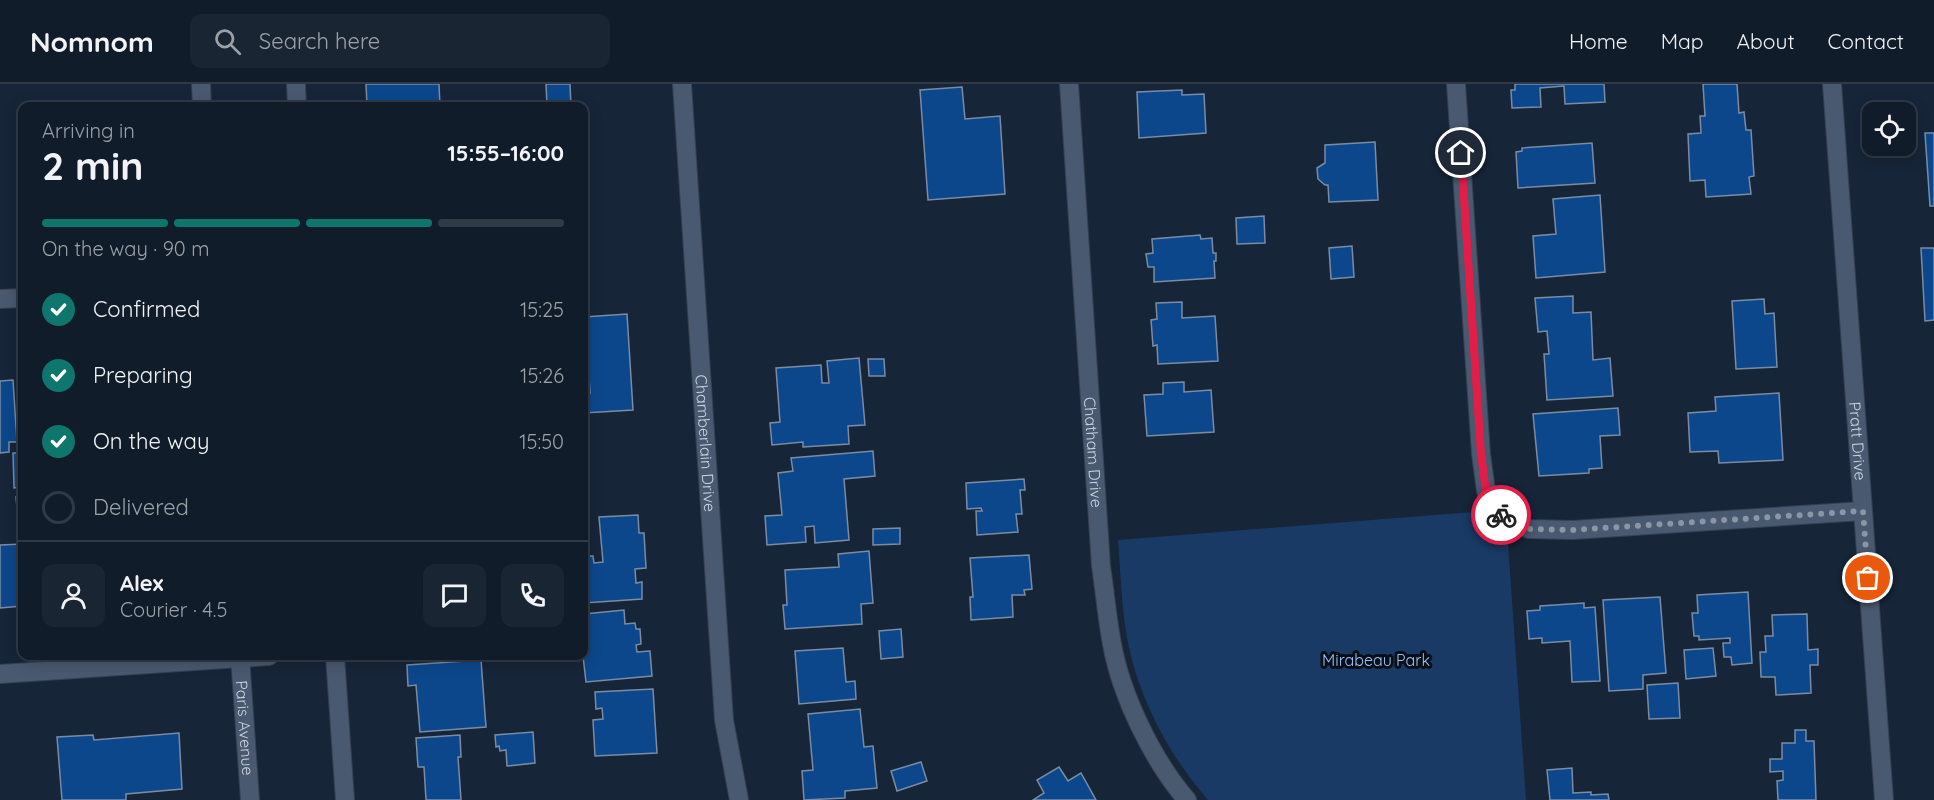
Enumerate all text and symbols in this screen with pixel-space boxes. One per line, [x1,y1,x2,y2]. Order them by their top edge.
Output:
search box [190,14,610,68]
text: Nomnom [30,24,154,59]
icon: search [211,25,244,58]
text: Search here [259,27,380,55]
text: Home [1569,28,1628,54]
text: Map [1661,28,1704,54]
text: About [1737,28,1795,54]
text: Contact [1828,28,1904,54]
map controls [1862,102,1916,156]
button: locate [1862,102,1916,156]
text: Arriving in [42,118,135,143]
pin [1435,127,1486,178]
icon: home [1444,136,1477,169]
text: 15:55–16:00 [447,139,564,167]
text: 2 min [42,141,144,190]
text: On the way · 90 m [42,236,209,261]
icon: check [42,293,75,326]
text: Confirmed [93,295,200,323]
text: 15:25 [520,297,564,322]
icon: check [42,359,75,392]
text: Preparing [93,361,193,389]
text: 15:26 [520,363,564,388]
street label: Chamberlain Drive [691,374,720,513]
street label: Chatham Drive [1080,396,1107,508]
street label: Pratt Drive [1845,401,1871,481]
icon: check [42,425,75,458]
text: On the way [93,427,209,455]
text: 15:50 [519,429,564,454]
courier [1471,485,1531,545]
text: Delivered [93,493,189,521]
icon: bike [1485,499,1518,532]
pin [1842,552,1893,603]
icon: bag [1851,561,1884,594]
button: person [42,564,105,627]
button: chat [423,564,486,627]
button: phone [501,564,564,627]
text: Alex [120,569,163,597]
text: Courier · 4.5 [120,597,227,622]
park label: Mirabeau Park [1322,650,1430,670]
street label: Paris Avenue [232,680,258,776]

